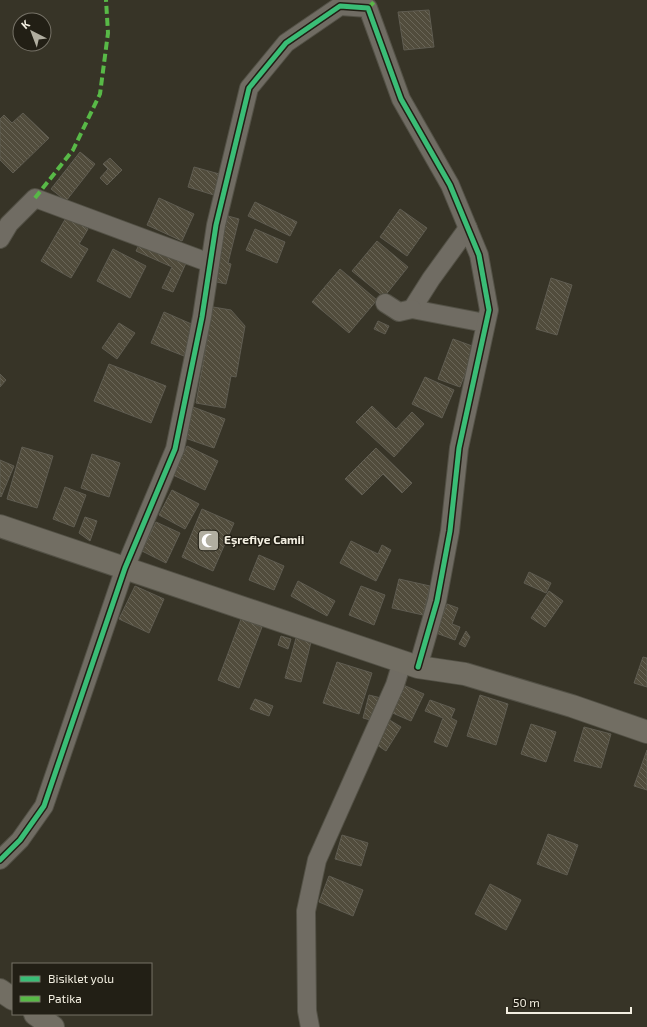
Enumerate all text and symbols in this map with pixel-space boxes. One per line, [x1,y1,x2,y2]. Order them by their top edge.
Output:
north arrow [12,12,52,52]
text: K [18,17,32,31]
mosque icon: Eşrefiye Camii [195,527,221,553]
place label: Eşrefiye Camii [224,532,304,547]
legend [12,963,152,1015]
text: Bisiklet yolu [48,971,114,985]
scale bar [507,989,631,1015]
text: Patika [48,991,82,1005]
text: 50 m [513,995,540,1009]

